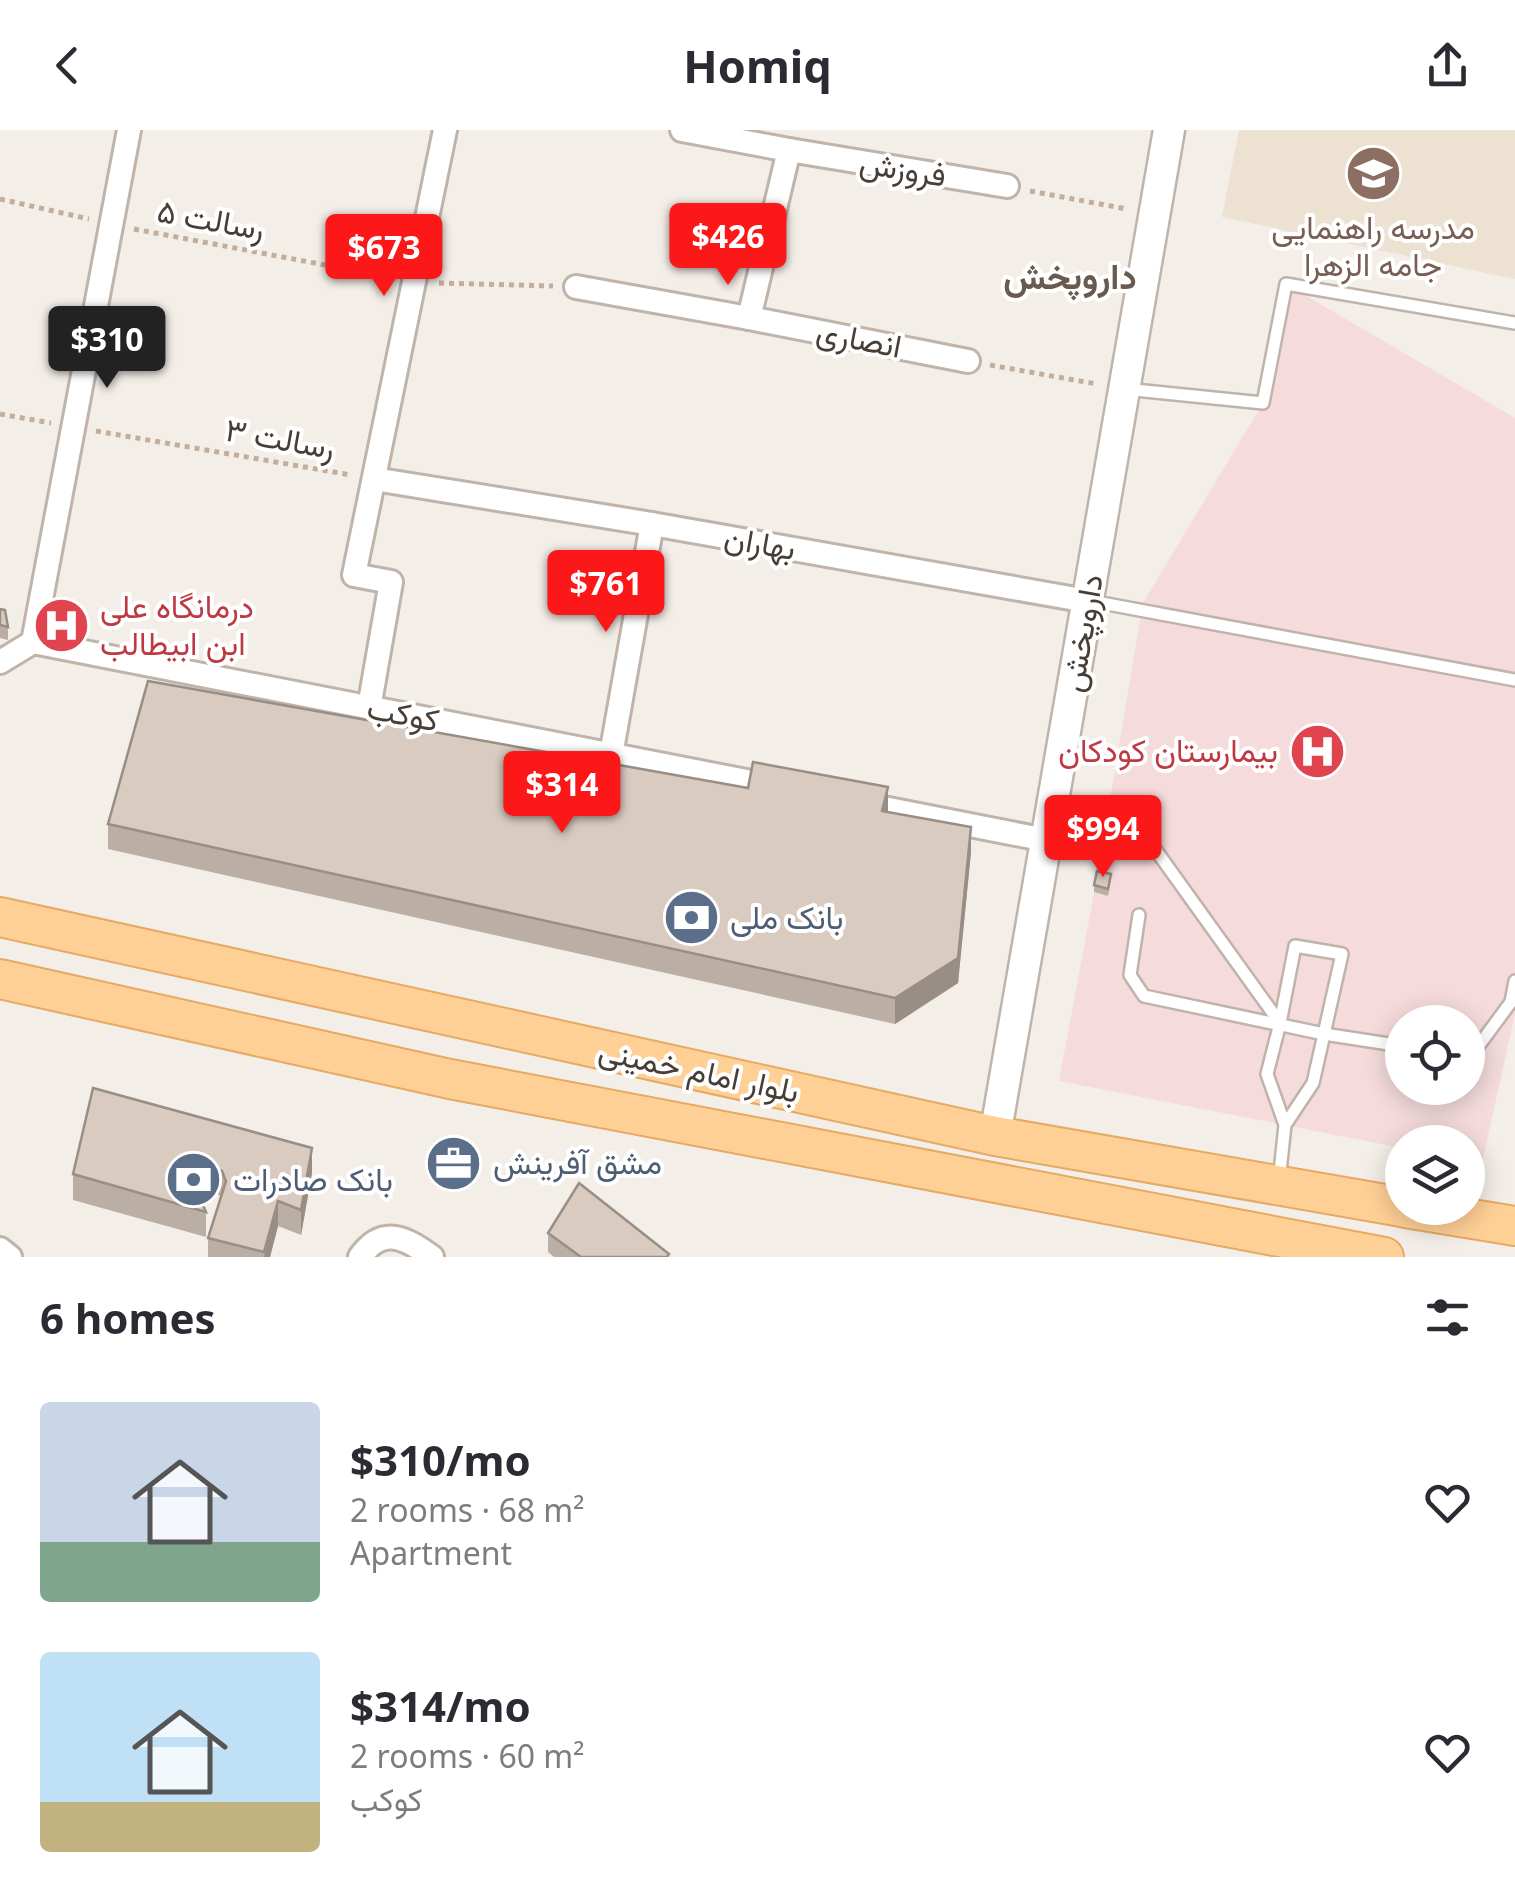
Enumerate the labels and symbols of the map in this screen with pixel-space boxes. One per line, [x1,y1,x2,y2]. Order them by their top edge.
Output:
street label: فروزش [857,139,950,196]
school or university icon: مدرسه راهنمایی جامه الزهرا [1343,144,1403,204]
street label: رسالت ۵ [154,188,268,249]
pin: $426 [669,203,787,288]
place label: مدرسه راهنمایی جامه الزهرا [1271,205,1475,285]
pin: $673 [325,214,443,299]
district label: داروپخش [1003,252,1137,301]
pin: $310 [48,306,166,391]
street label: انصاری [813,308,906,367]
street label: رسالت ۳ [222,407,338,468]
street label: بهاران [721,514,799,569]
pin: $761 [547,550,665,635]
street label: داروپخش [1049,571,1114,695]
place label: درمانگاه علی ابن ابیطالب [100,584,254,664]
hospital icon: درمانگاه علی ابن ابیطالب [31,595,91,655]
street label: کوکب [364,685,443,741]
hospital icon: بیمارستان کودکان [1287,721,1347,781]
place label: بیمارستان کودکان [1058,728,1278,771]
pin: $314 [503,751,621,836]
pin: $994 [1044,795,1162,880]
bank icon: بانک ملی [661,888,721,948]
place label: بانک ملی [730,895,843,938]
street label: بلوار امام خمینی [595,1027,803,1113]
office icon: مشق آفرینش [424,1133,484,1193]
place label: مشق آفرینش [493,1140,662,1183]
bank icon: بانک صادرات [164,1150,224,1210]
place label: بانک صادرات [233,1157,393,1200]

